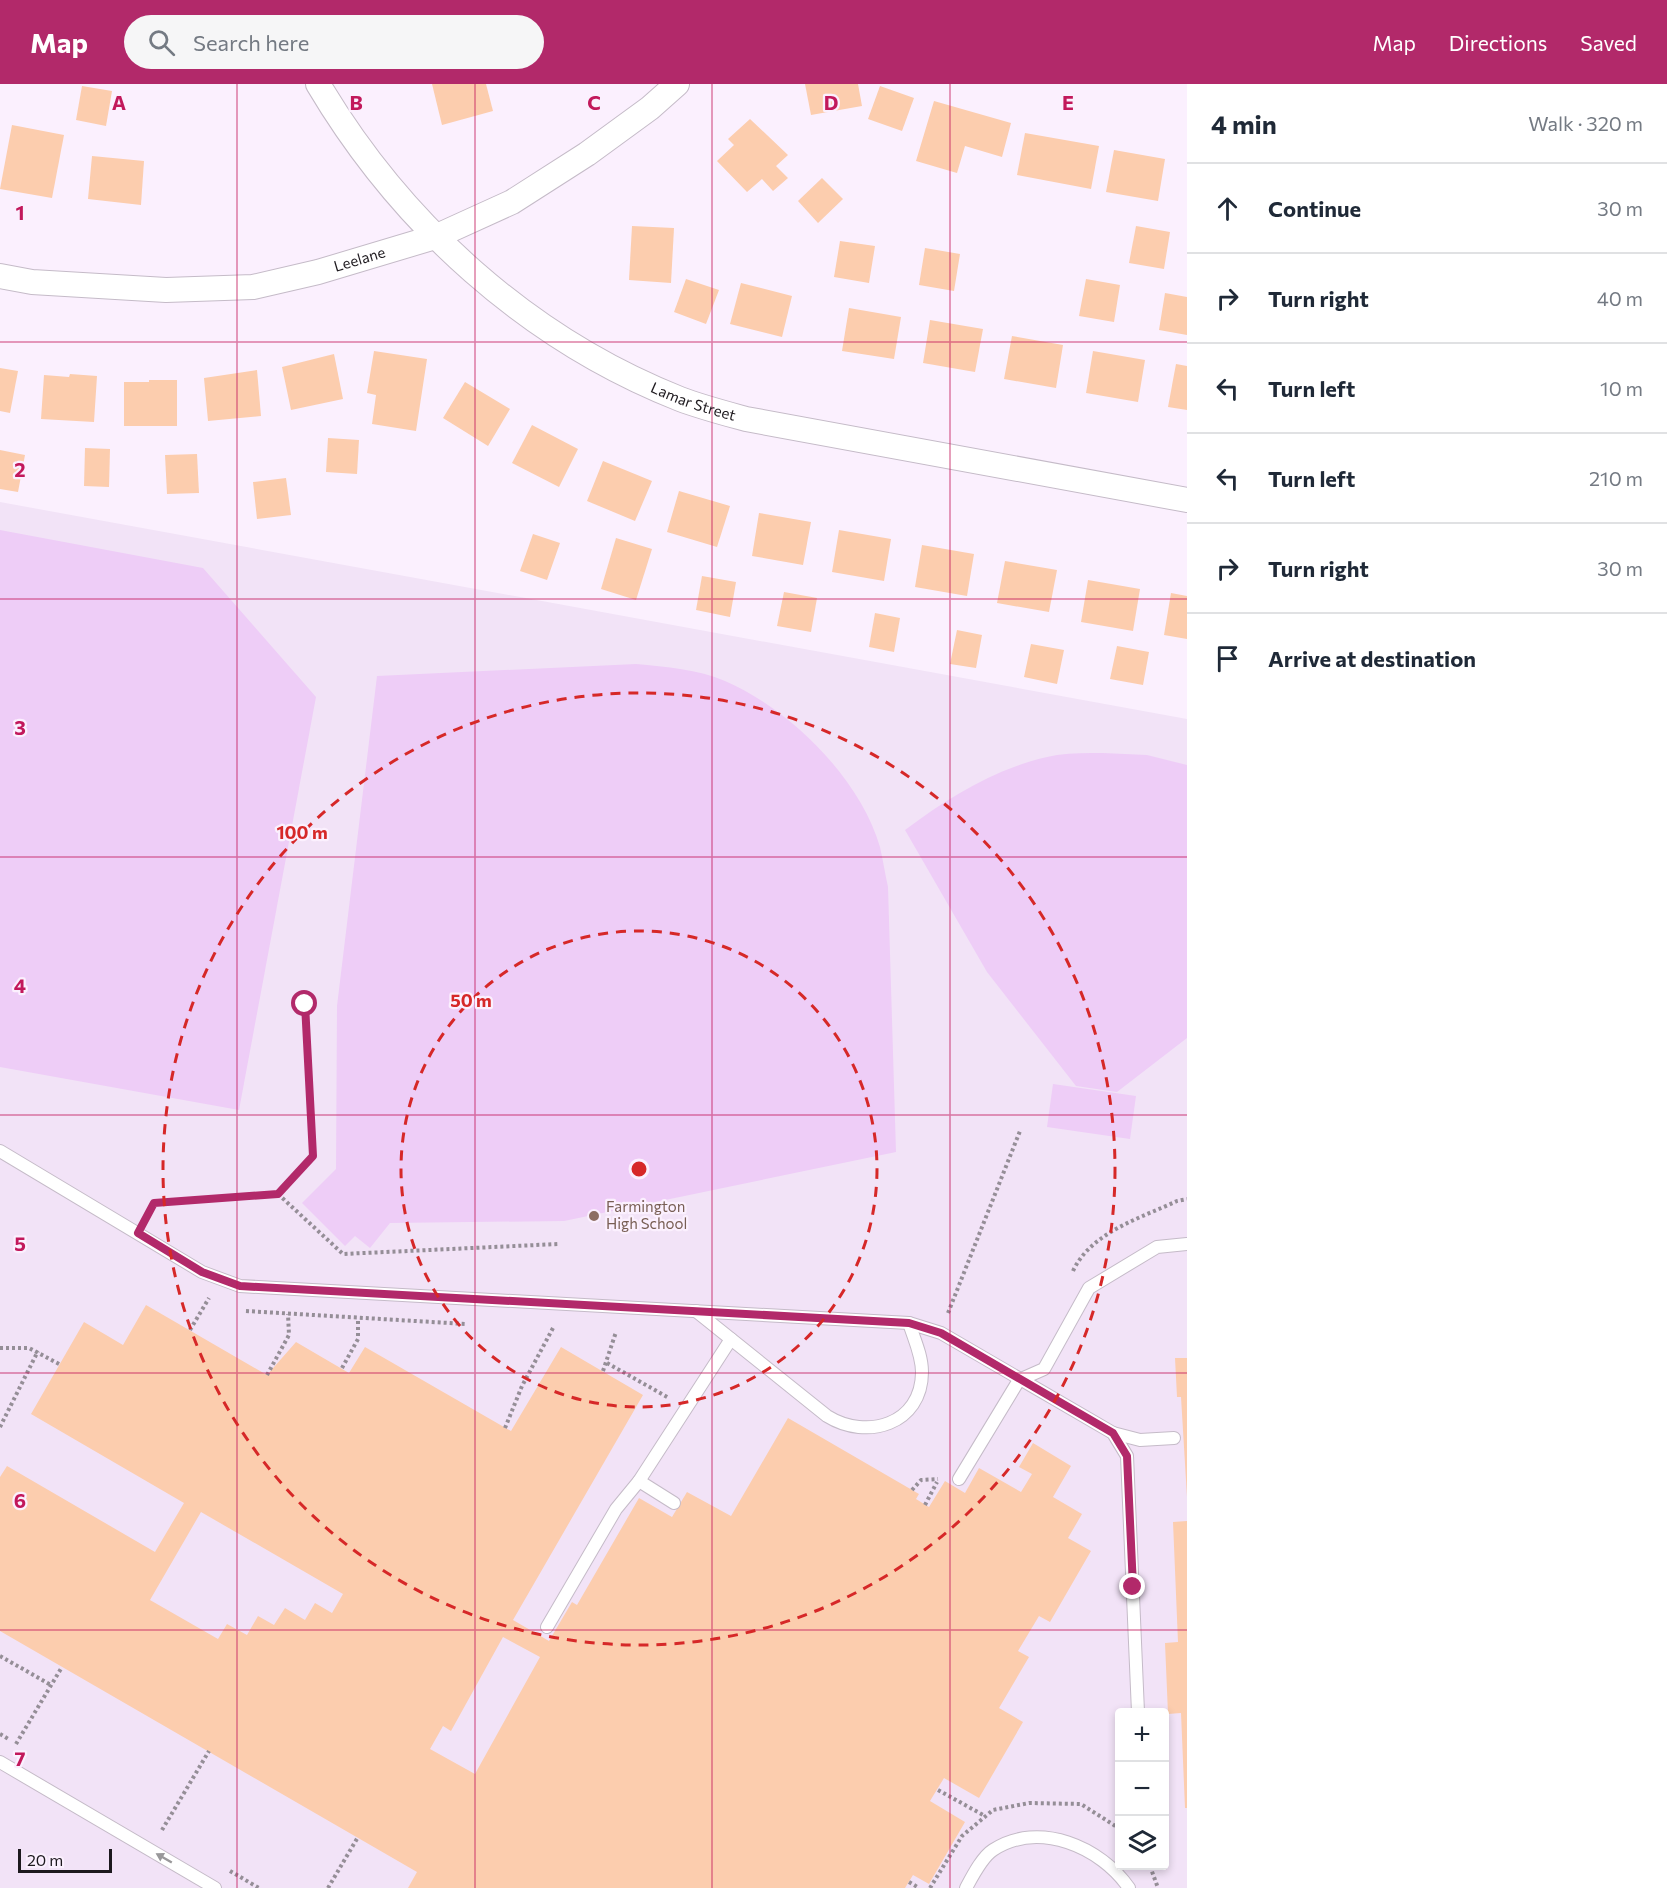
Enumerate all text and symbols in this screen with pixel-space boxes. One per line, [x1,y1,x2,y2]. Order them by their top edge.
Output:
search box [124,15,544,69]
text: Map [30,25,88,59]
icon: search [145,26,178,59]
text: Search here [193,29,309,56]
text: Map [1373,30,1416,55]
text: Directions [1449,30,1547,55]
text: Saved [1580,30,1637,55]
text: A [112,90,126,114]
text: B [349,90,363,114]
text: C [587,90,601,114]
text: D [824,90,838,114]
text: E [1062,90,1074,114]
text: 4 min [1211,108,1277,139]
text: Walk · 320 m [1528,111,1643,135]
icon: ahead [1211,192,1244,225]
text: Continue [1268,195,1361,222]
text: 30 m [1597,196,1643,220]
text: 1 [15,200,25,224]
street label: Leelane [332,242,387,275]
icon: right [1211,282,1244,315]
text: Turn right [1268,285,1369,312]
text: 40 m [1597,286,1643,310]
icon: left [1211,372,1244,405]
text: Turn left [1268,375,1355,402]
text: 10 m [1600,376,1643,400]
street label: Lamar Street [648,378,738,424]
text: 2 [14,457,26,481]
icon: left [1211,462,1244,495]
text: Turn left [1268,465,1355,492]
text: 210 m [1589,466,1643,490]
icon: right [1211,552,1244,585]
text: Turn right [1268,555,1369,582]
text: 30 m [1597,556,1643,580]
icon: arrive [1211,642,1244,675]
text: Arrive at destination [1268,645,1476,672]
text: 3 [14,715,26,739]
text: 100 m [276,821,328,843]
text: 4 [14,973,26,997]
text: 50 m [450,989,492,1011]
route start [291,990,317,1016]
centre of rings [629,1159,649,1179]
place label: Farmington High School [606,1197,687,1232]
marker: Farmington High School [587,1209,601,1223]
text: 5 [14,1231,26,1255]
text: 6 [14,1488,26,1512]
route end [1119,1573,1145,1599]
map controls [1115,1708,1169,1870]
button: + [1115,1708,1169,1762]
text: 7 [15,1746,26,1770]
button: − [1115,1762,1169,1816]
button: layers [1115,1816,1169,1870]
scale bar [18,1846,112,1874]
text: 20 m [27,1850,63,1869]
one-way arrow [156,1853,172,1864]

